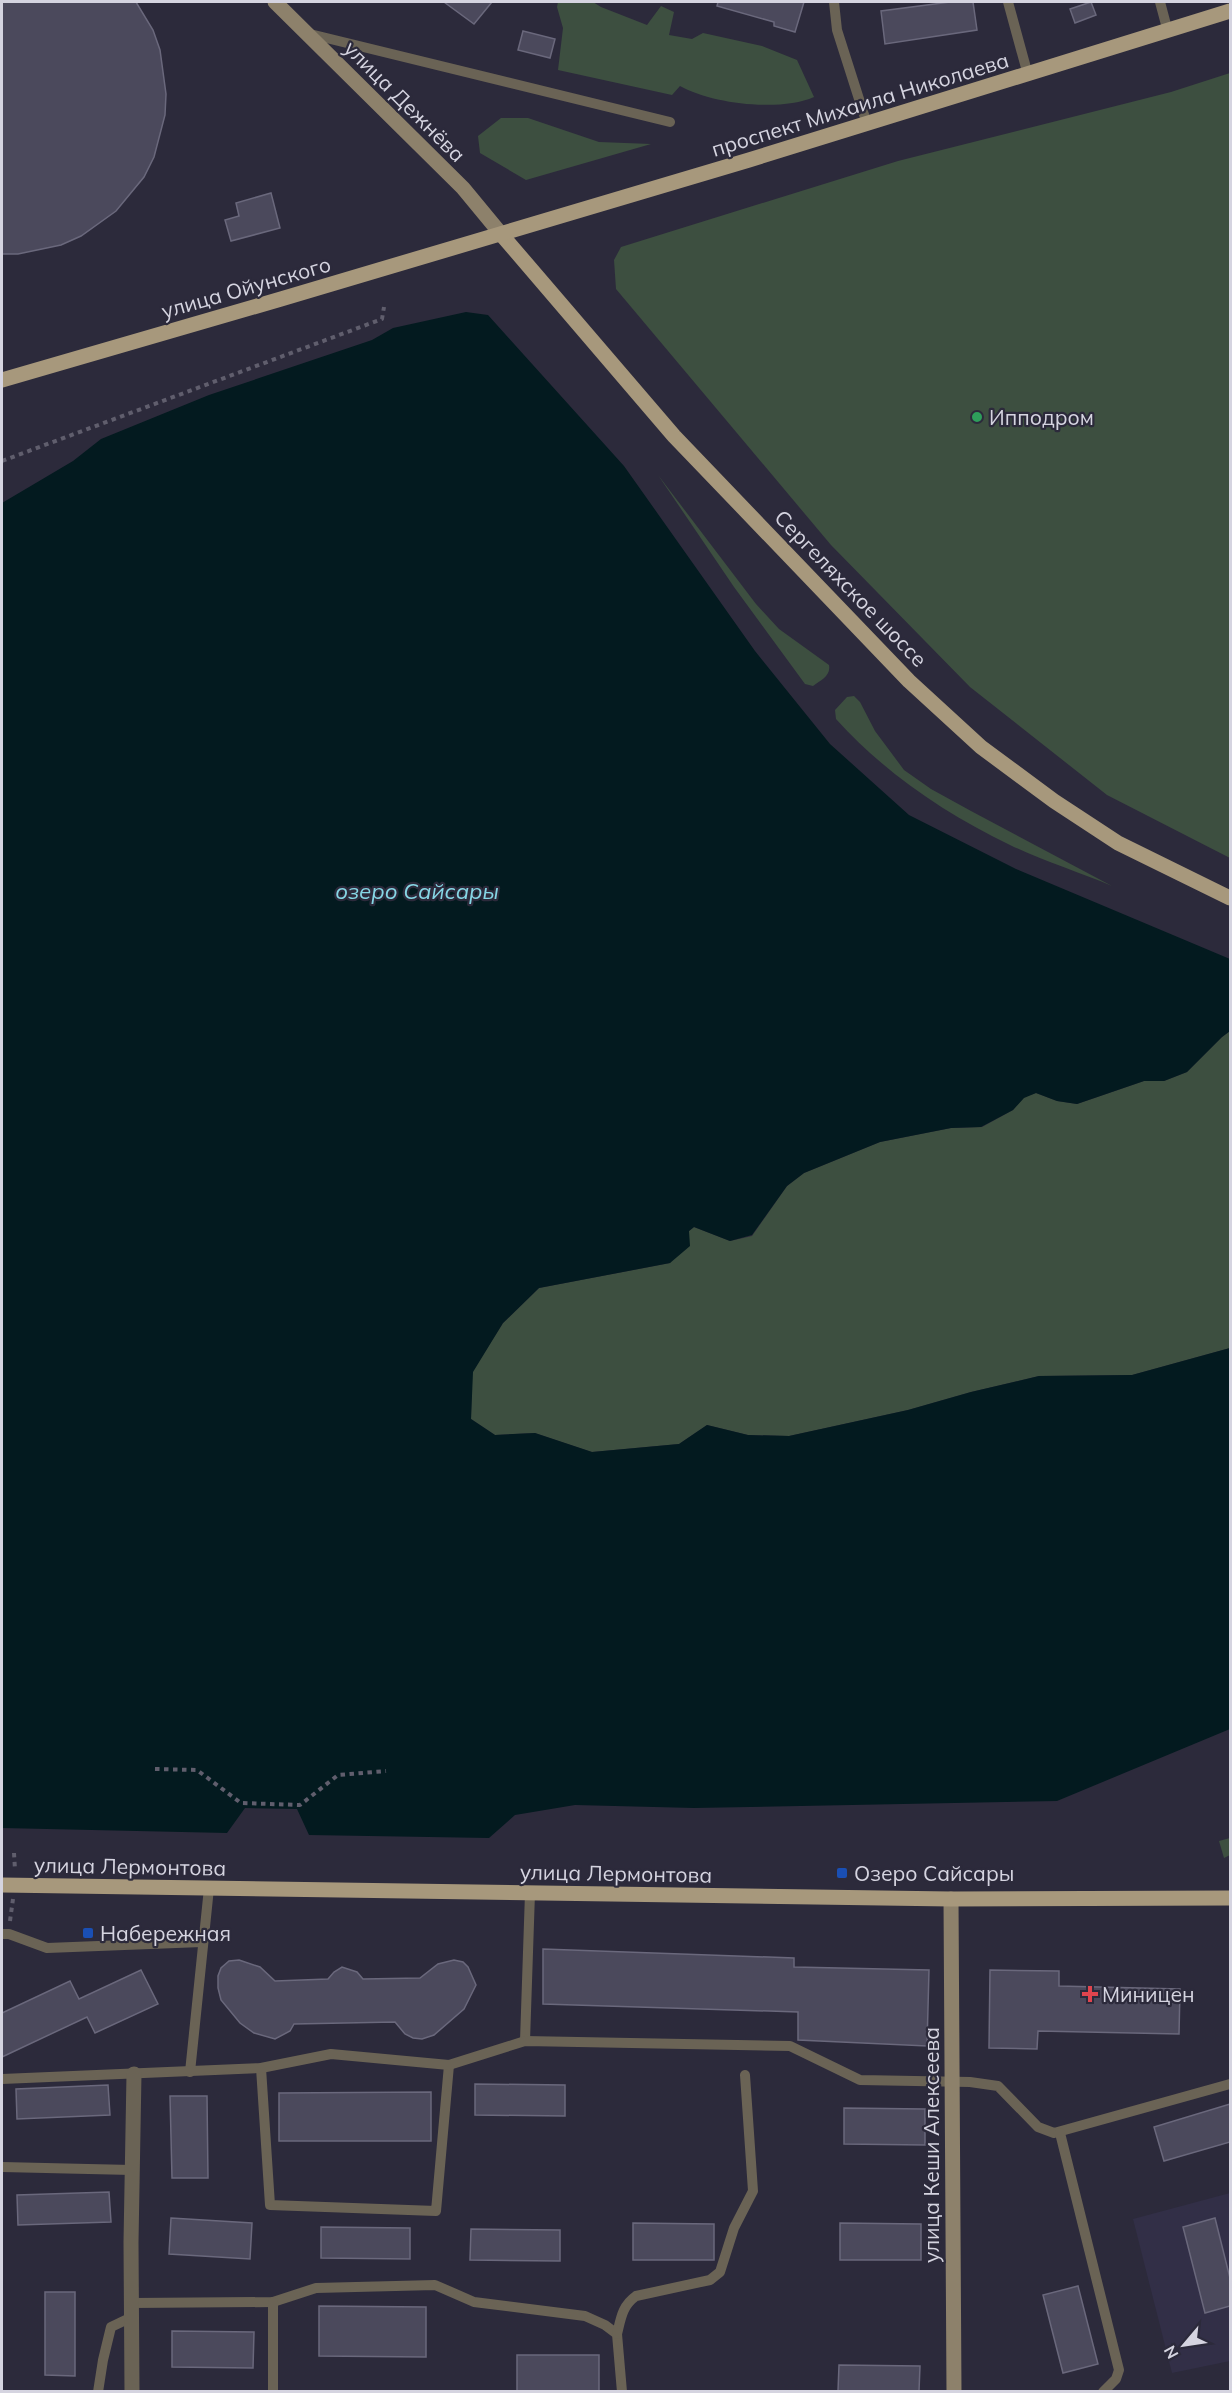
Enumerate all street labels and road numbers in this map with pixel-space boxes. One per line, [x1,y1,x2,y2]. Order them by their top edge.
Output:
street label: улица Дежнёва [339,35,471,167]
street label: проспект Михаила Николаева [708,46,1012,162]
street label: улица Ойунского [158,250,334,324]
street label: Сергеляхское шоссе [769,504,933,672]
street label: улица Лермонтова [34,1851,226,1881]
street label: улица Лермонтова [520,1858,712,1888]
street label: улица Кеши Алексеева [918,2027,944,2263]

